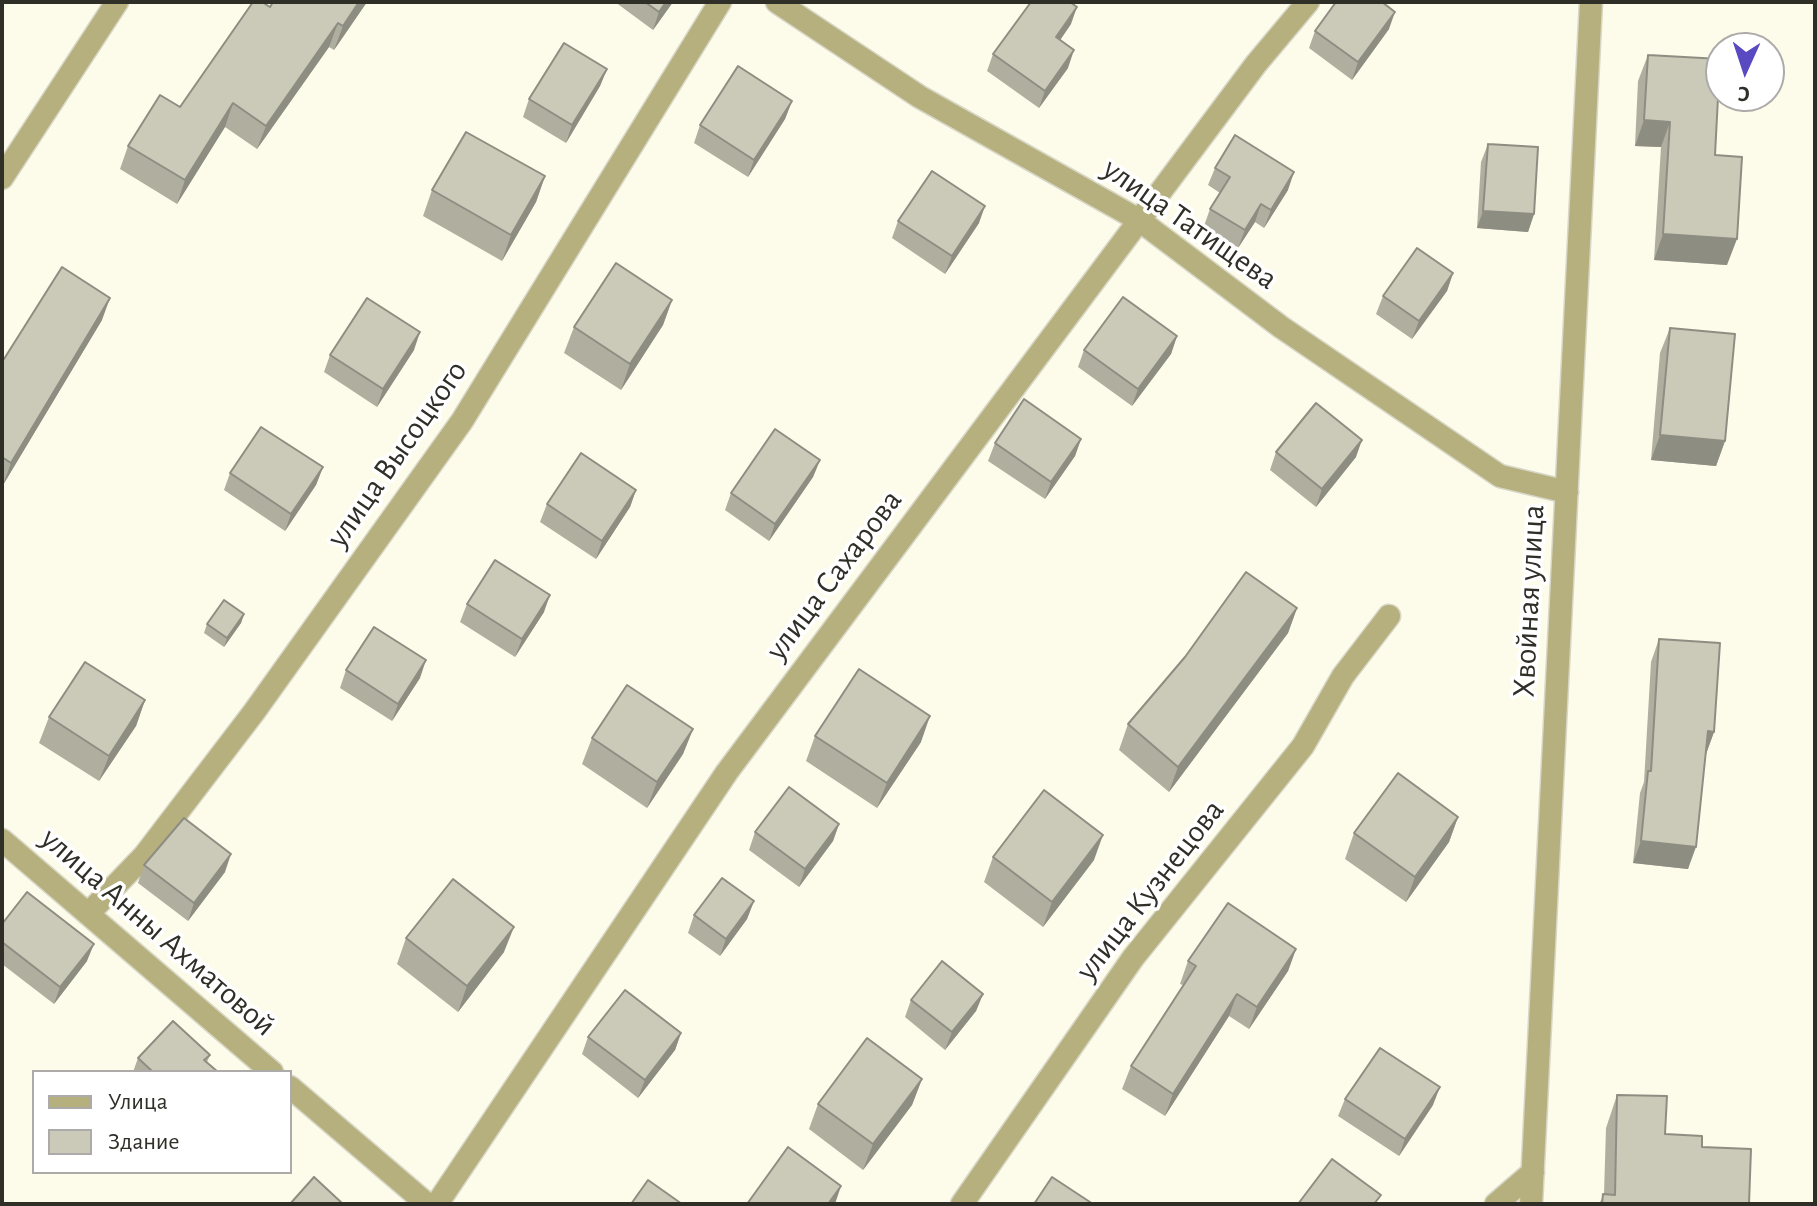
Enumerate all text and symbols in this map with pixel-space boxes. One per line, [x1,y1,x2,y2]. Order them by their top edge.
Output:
north arrow [1705,32,1785,112]
text: С [1737,83,1751,105]
street label: улица Татищева [1095,150,1285,298]
street label: улица Высоцкого [318,353,476,555]
street label: улица Сахарова [758,482,910,668]
street label: Хвойная улица [1505,504,1553,698]
street label: улица Кузнецова [1067,792,1233,988]
street label: улица Анны Ахматовой [33,819,283,1045]
legend [32,1070,292,1174]
text: Улица [108,1090,168,1114]
text: Здание [108,1130,179,1154]

